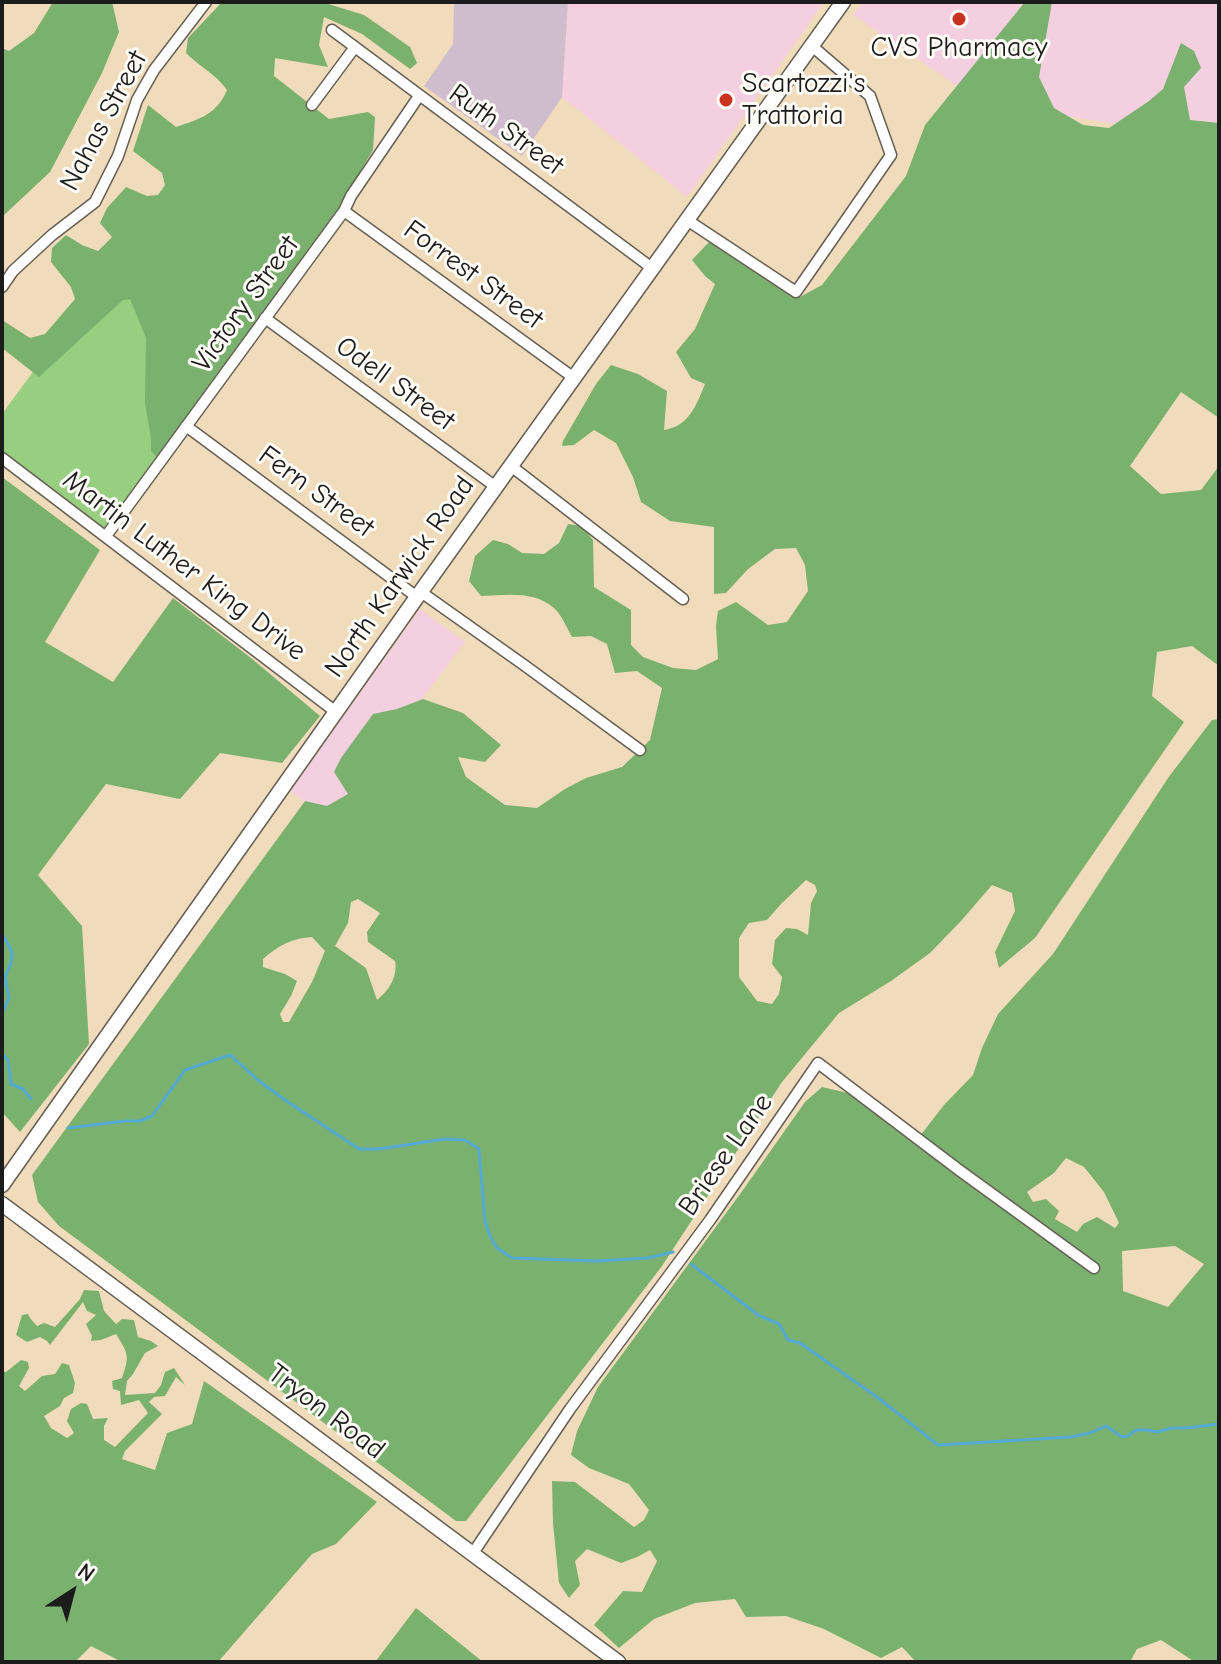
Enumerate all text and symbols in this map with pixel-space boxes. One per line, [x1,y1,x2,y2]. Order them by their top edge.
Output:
marker: CVS Pharmacy [950,10,968,28]
place label: CVS Pharmacy [871,31,1047,65]
street label: Nahas Street [53,45,155,197]
place label: Scartozzi's Trattoria [742,67,866,133]
street label: Ruth Street [442,77,570,183]
marker: Scartozzi's Trattoria [717,91,735,109]
street label: Forrest Street [397,213,549,337]
street label: Victory Street [185,229,307,379]
street label: Odell Street [329,330,461,438]
street label: Fern Street [252,439,380,545]
street label: Martin Luther King Drive [56,464,312,668]
street label: North Karwick Road [318,470,482,684]
street label: Briese Lane [672,1087,780,1223]
street label: Tryon Road [261,1357,391,1467]
north arrow [32,1552,112,1632]
text: N [73,1558,100,1587]

